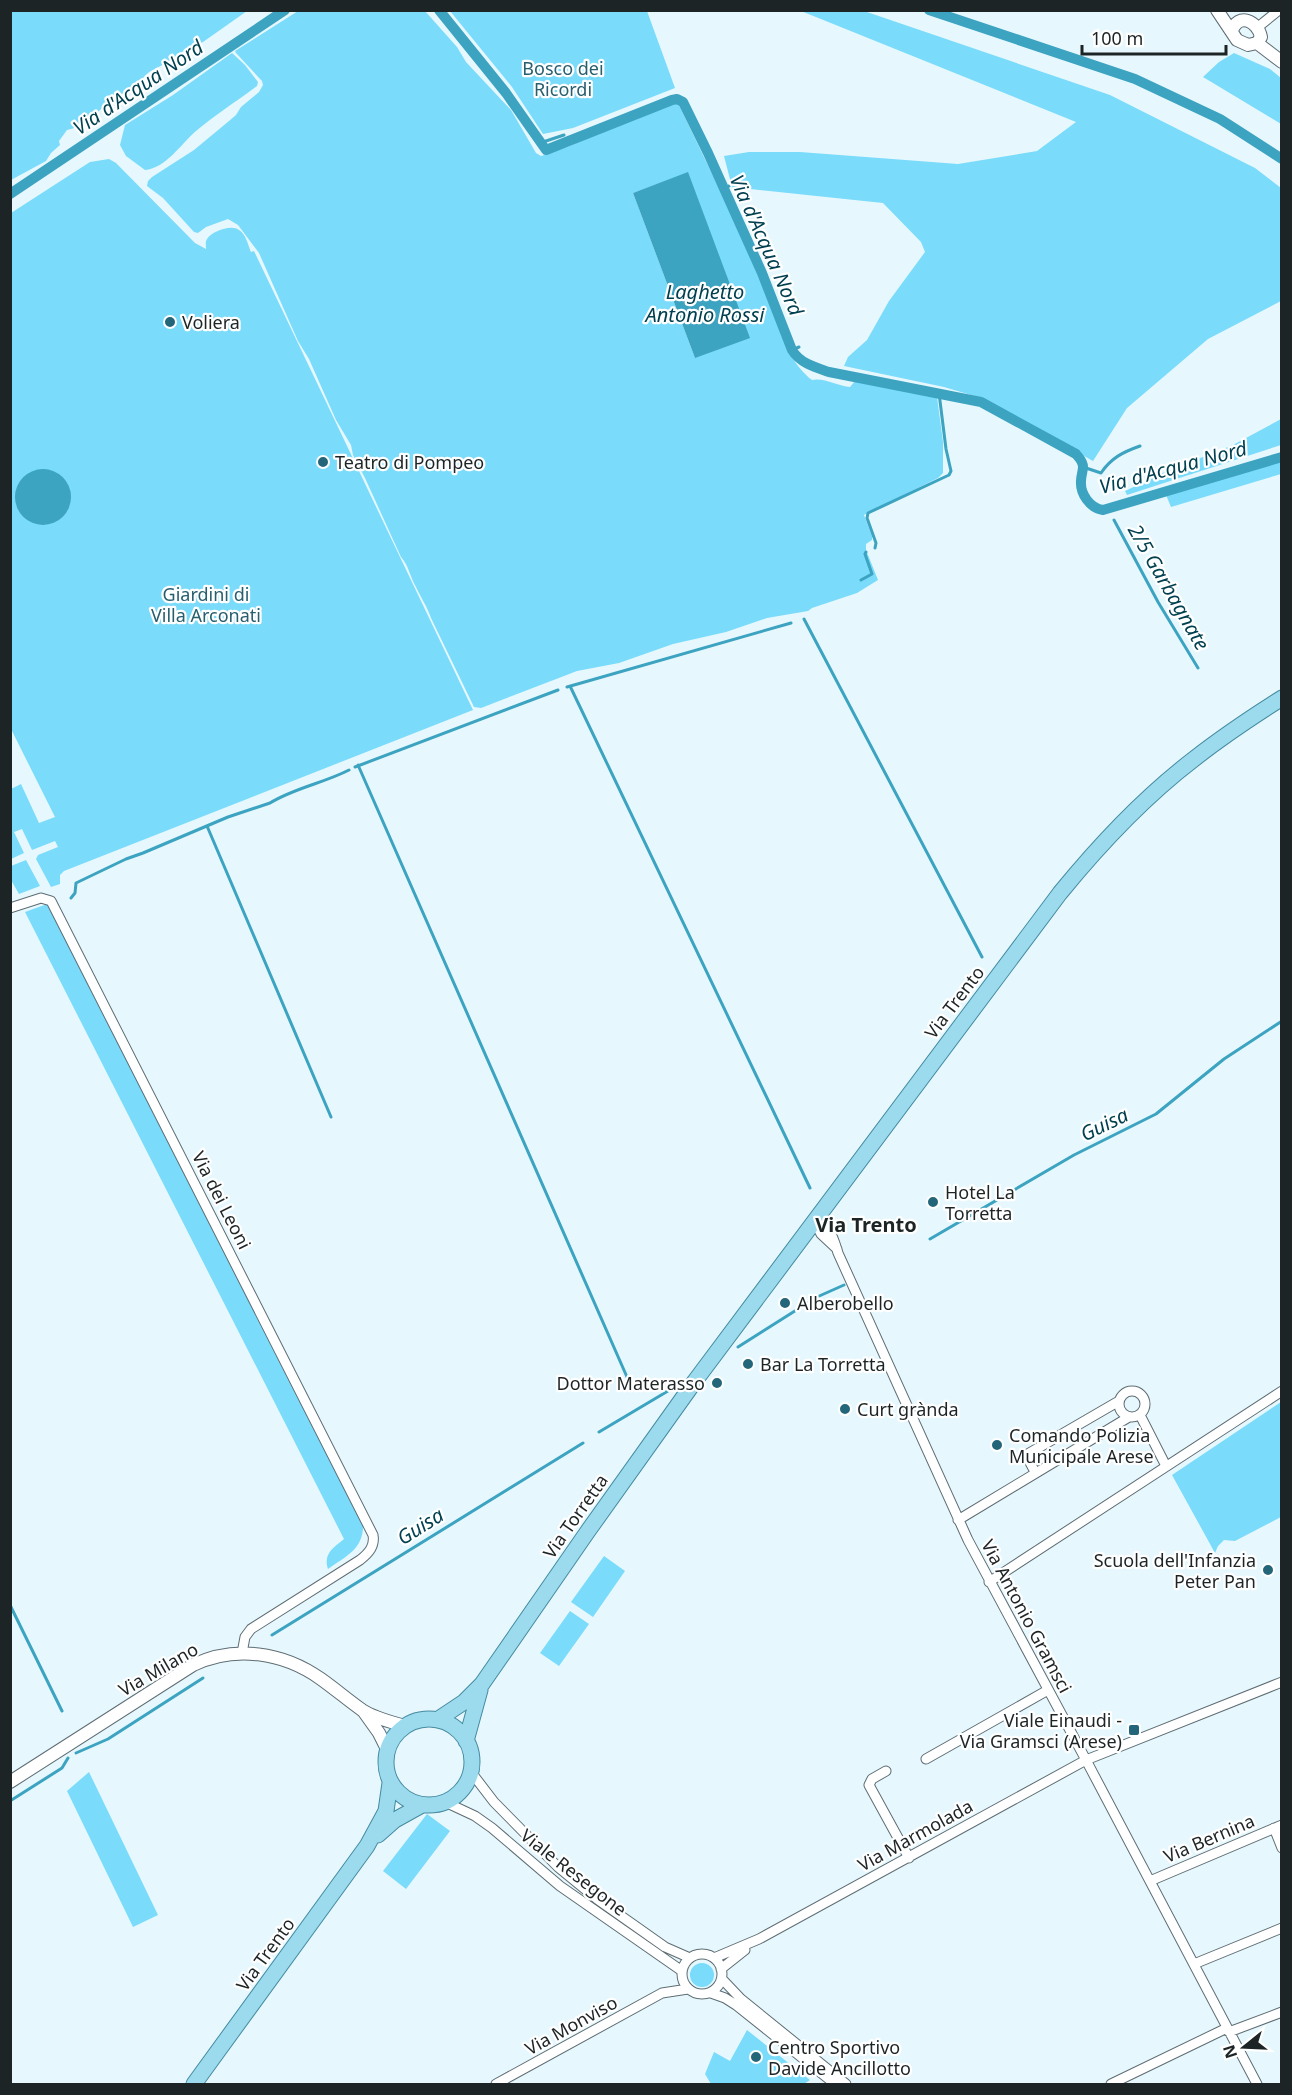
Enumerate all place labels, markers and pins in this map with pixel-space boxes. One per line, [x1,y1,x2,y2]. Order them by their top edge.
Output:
place label: Voliera [182,310,240,334]
marker: Voliera [163,315,177,329]
place label: Teatro di Pompeo [335,450,484,474]
marker: Teatro di Pompeo [316,455,330,469]
place label: Hotel La Torretta [945,1180,1015,1225]
marker: Hotel La Torretta [926,1195,940,1209]
place label: Alberobello [797,1291,894,1315]
marker: Alberobello [778,1296,792,1310]
place label: Bar La Torretta [760,1352,886,1376]
marker: Bar La Torretta [741,1357,755,1371]
place label: Dottor Materasso [557,1371,705,1395]
marker: Dottor Materasso [710,1376,724,1390]
place label: Curt grànda [857,1397,959,1421]
marker: Curt grànda [838,1402,852,1416]
place label: Comando Polizia Municipale Arese [1009,1423,1154,1468]
marker: Comando Polizia Municipale Arese [990,1438,1004,1452]
place label: Scuola dell'Infanzia Peter Pan [1094,1548,1256,1593]
marker: Scuola dell'Infanzia Peter Pan [1261,1563,1275,1577]
place label: Viale Einaudi - Via Gramsci (Arese) [960,1708,1122,1753]
marker: Viale Einaudi - Via Gramsci (Arese) [1127,1723,1141,1737]
place label: Centro Sportivo Davide Ancillotto [768,2035,911,2080]
marker: Centro Sportivo Davide Ancillotto [749,2050,763,2064]

